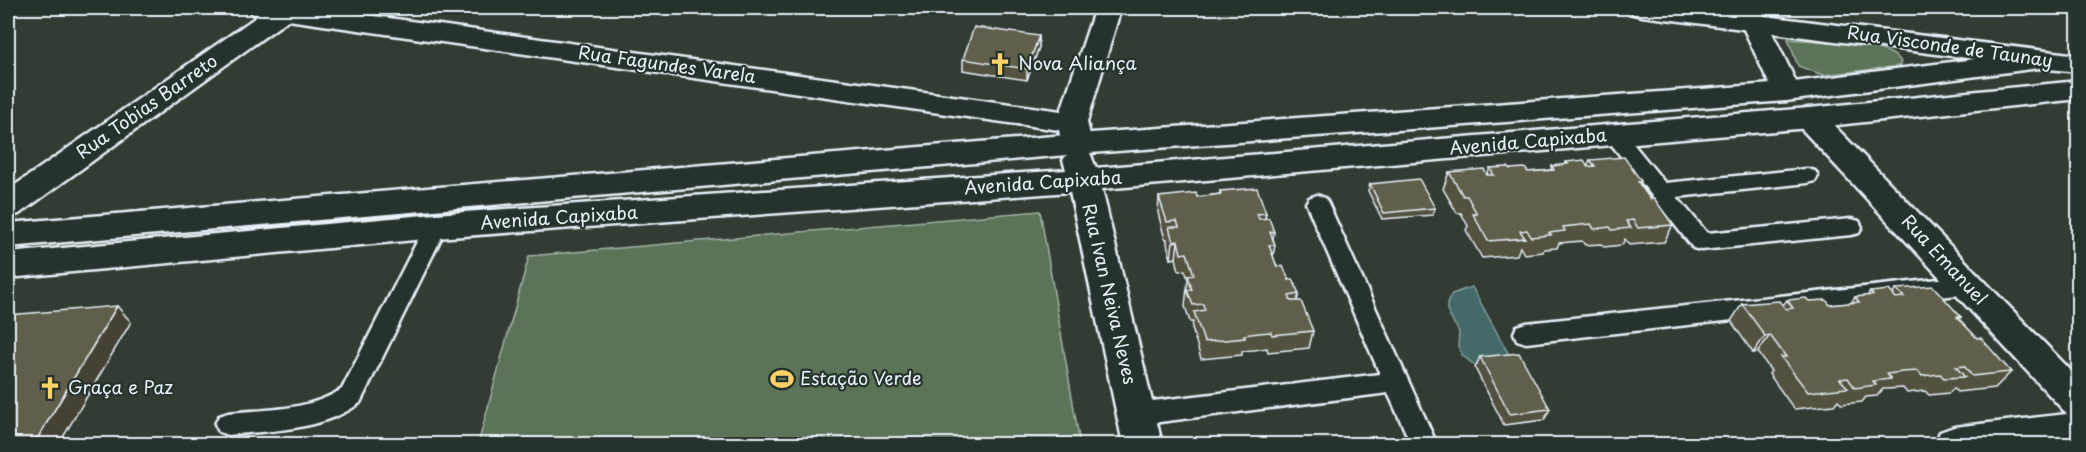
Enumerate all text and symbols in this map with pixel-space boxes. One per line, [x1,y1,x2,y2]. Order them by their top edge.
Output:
street label: Rua Visconde de Taunay [1846,18,2055,73]
street label: Rua Fagundes Varela [577,38,758,89]
street label: Rua Tobias Barreto [70,47,222,165]
place label: Nova Aliança [1018,49,1137,76]
church icon: Nova Aliança [987,51,1013,77]
street label: Avenida Capixaba [1448,120,1608,161]
street label: Avenida Capixaba [963,163,1123,200]
street label: Avenida Capixaba [479,198,639,235]
street label: Rua Ivan Neiva Neves [1076,200,1144,387]
street label: Rua Emanuel [1896,208,1994,310]
place label: Estação Verde [800,364,922,391]
sports icon: Estação Verde [769,366,795,392]
place label: Graça e Paz [68,373,173,400]
church icon: Graça e Paz [37,375,63,401]

